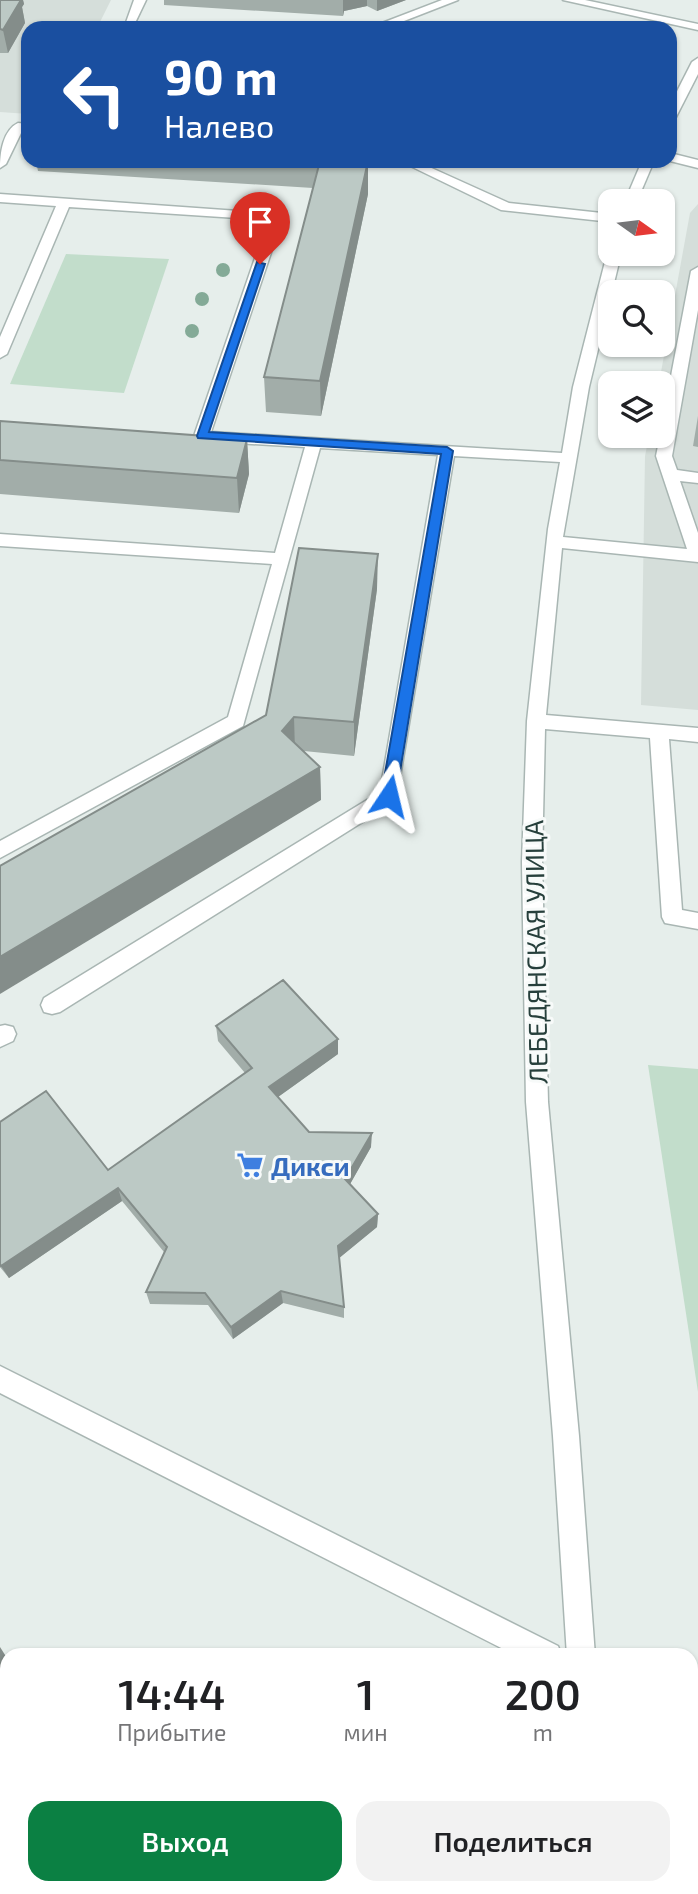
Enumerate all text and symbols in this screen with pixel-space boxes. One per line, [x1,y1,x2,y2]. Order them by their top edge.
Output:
text: 90 m [164,46,278,105]
icon: left [49,49,140,140]
text: Налево [164,106,274,144]
north arrow [598,189,676,266]
map controls [598,189,675,448]
pin [230,192,290,264]
icon: arrive [241,203,279,241]
button: search [598,280,675,357]
button: layers [598,371,675,448]
position arrow [352,759,426,833]
street label: ЛЕБЕДЯНСКАЯ УЛИЦА [517,820,553,1084]
supermarket icon: Дикси [235,1150,265,1180]
place label: Дикси [271,1150,350,1181]
text: 14:44 [118,1668,225,1718]
text: 1 [357,1668,374,1718]
text: 200 [505,1668,581,1718]
text: Прибытие [117,1718,226,1746]
text: мин [344,1718,388,1746]
text: m [533,1718,553,1746]
button: Выход [28,1801,342,1881]
button: Поделиться [356,1801,670,1881]

